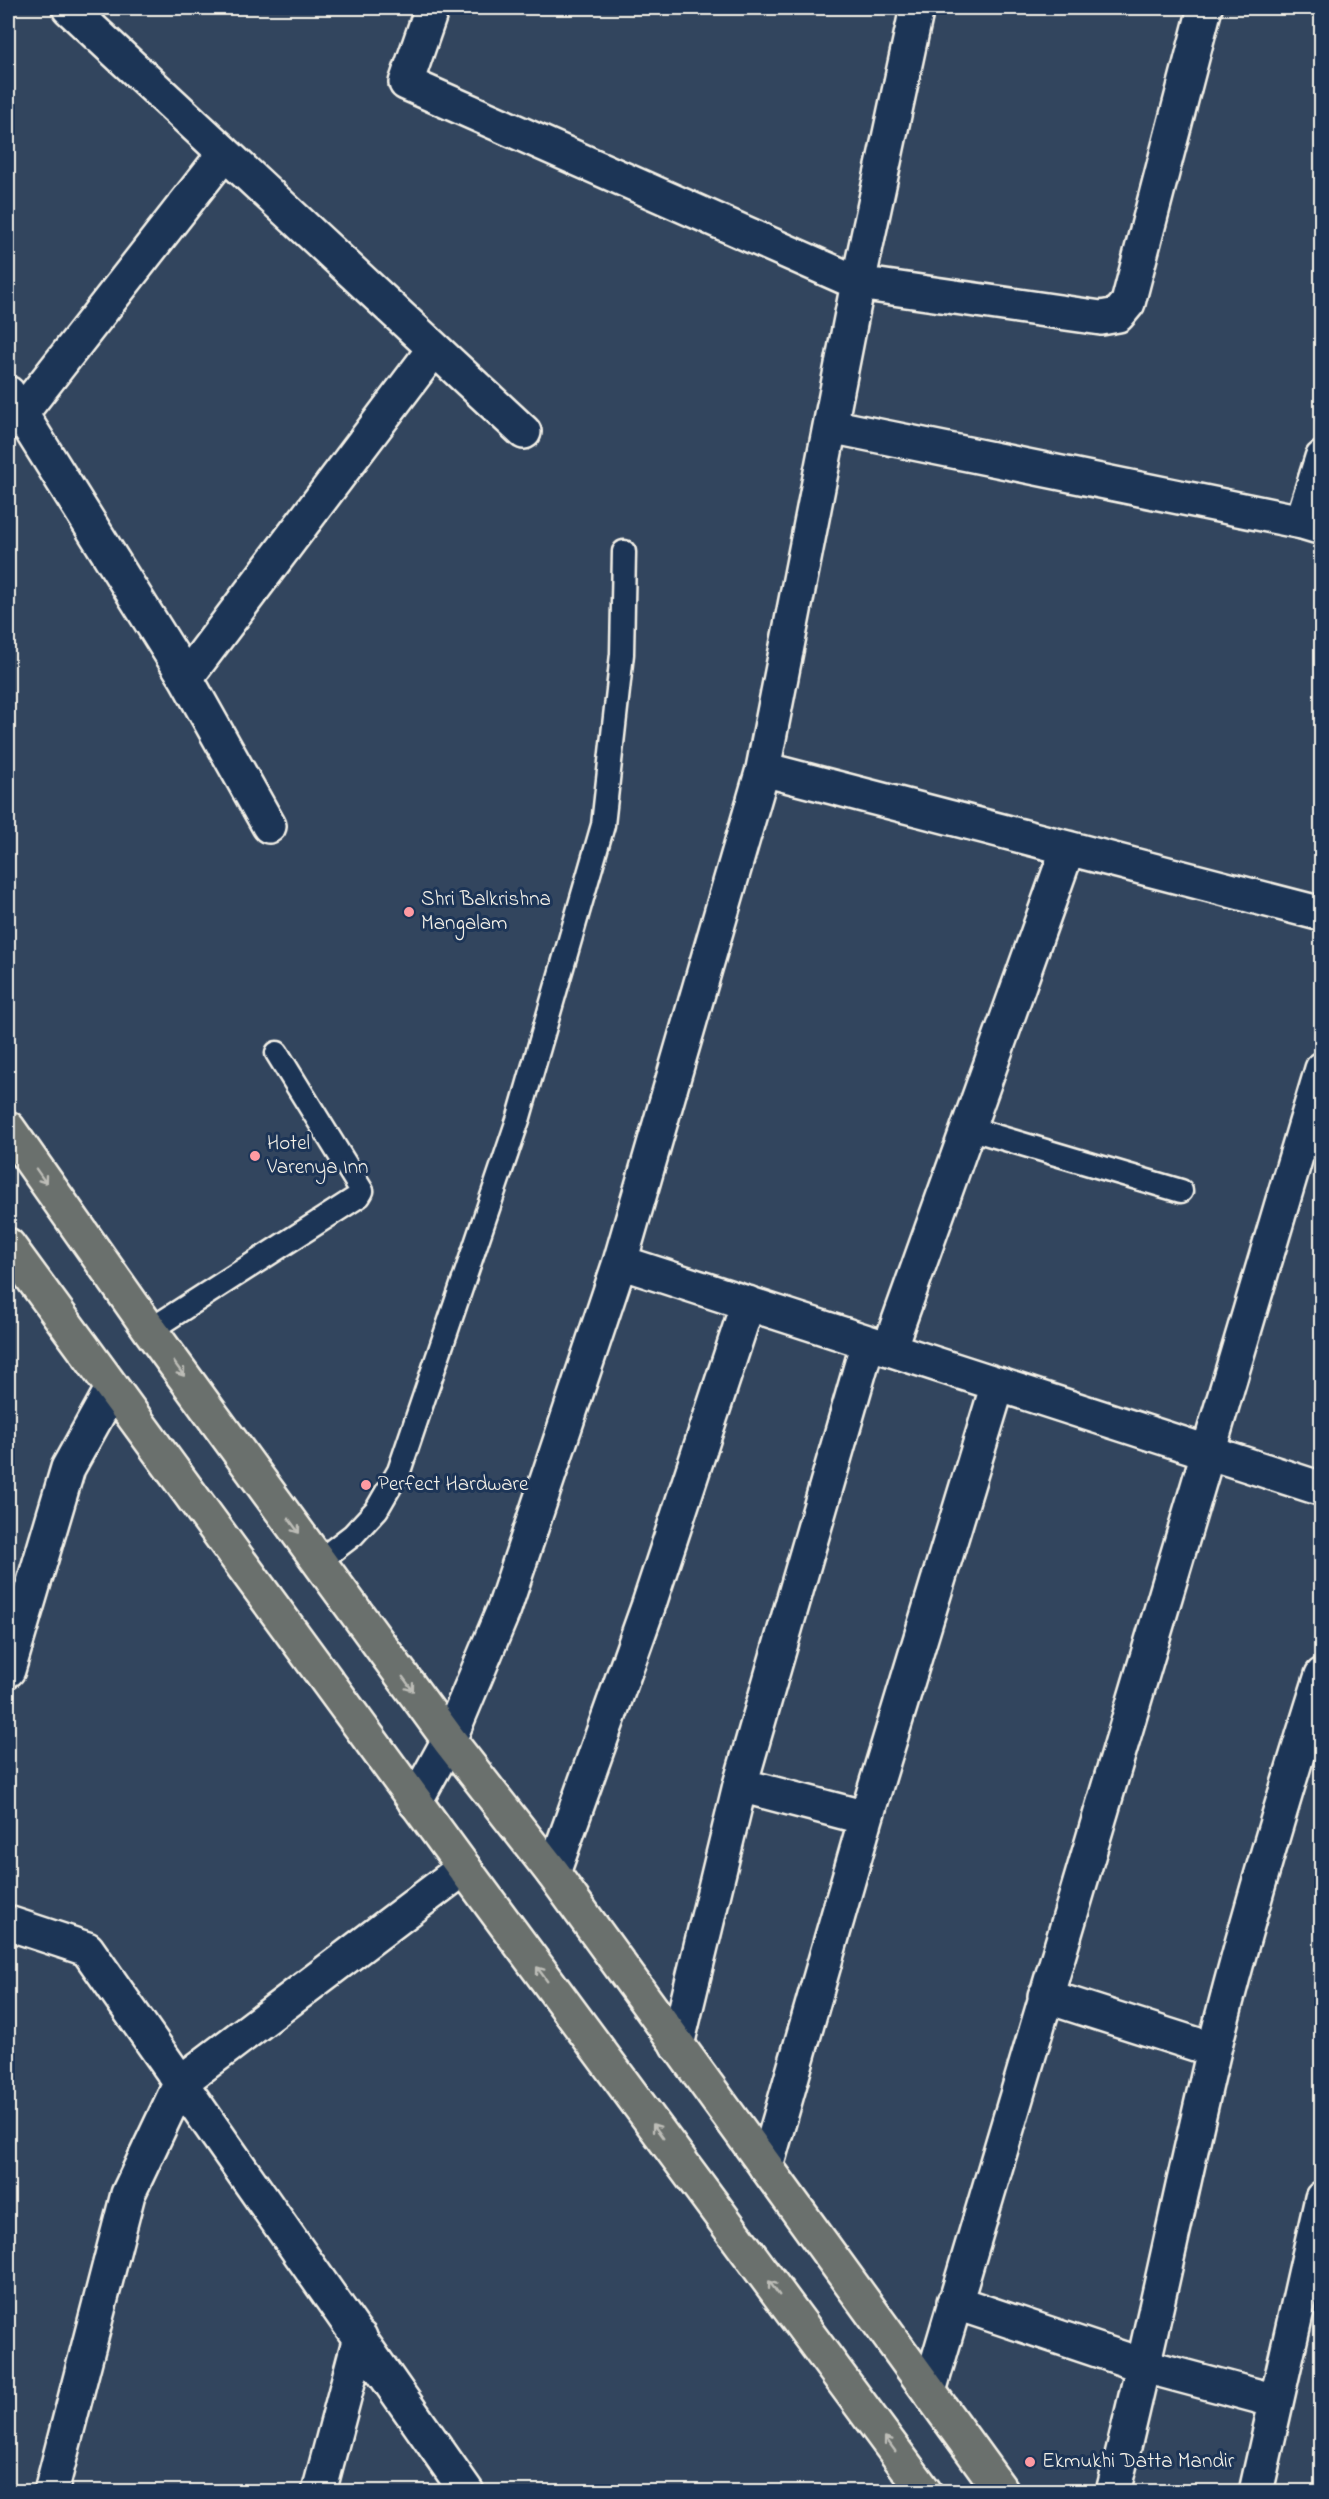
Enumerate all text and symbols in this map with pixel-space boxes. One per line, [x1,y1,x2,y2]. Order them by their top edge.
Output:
place label: Shri Balkrishna Mangalam [421,885,551,941]
marker: Shri Balkrishna Mangalam [402,905,416,919]
place label: Hotel Varenya Inn [266,1129,368,1185]
marker: Hotel Varenya Inn [248,1149,262,1163]
one-way arrow [35,1167,47,1183]
one-way arrow [172,1360,185,1376]
place label: Perfect Hardware [378,1470,529,1500]
marker: Perfect Hardware [359,1478,373,1492]
one-way arrow [287,1518,300,1534]
one-way arrow [402,1676,414,1692]
one-way arrow [536,1967,549,1983]
one-way arrow [652,2123,664,2139]
one-way arrow [768,2280,780,2296]
one-way arrow [884,2437,896,2453]
place label: Ekmukhi Datta Mandir [1042,2447,1235,2477]
marker: Ekmukhi Datta Mandir [1023,2455,1037,2469]

